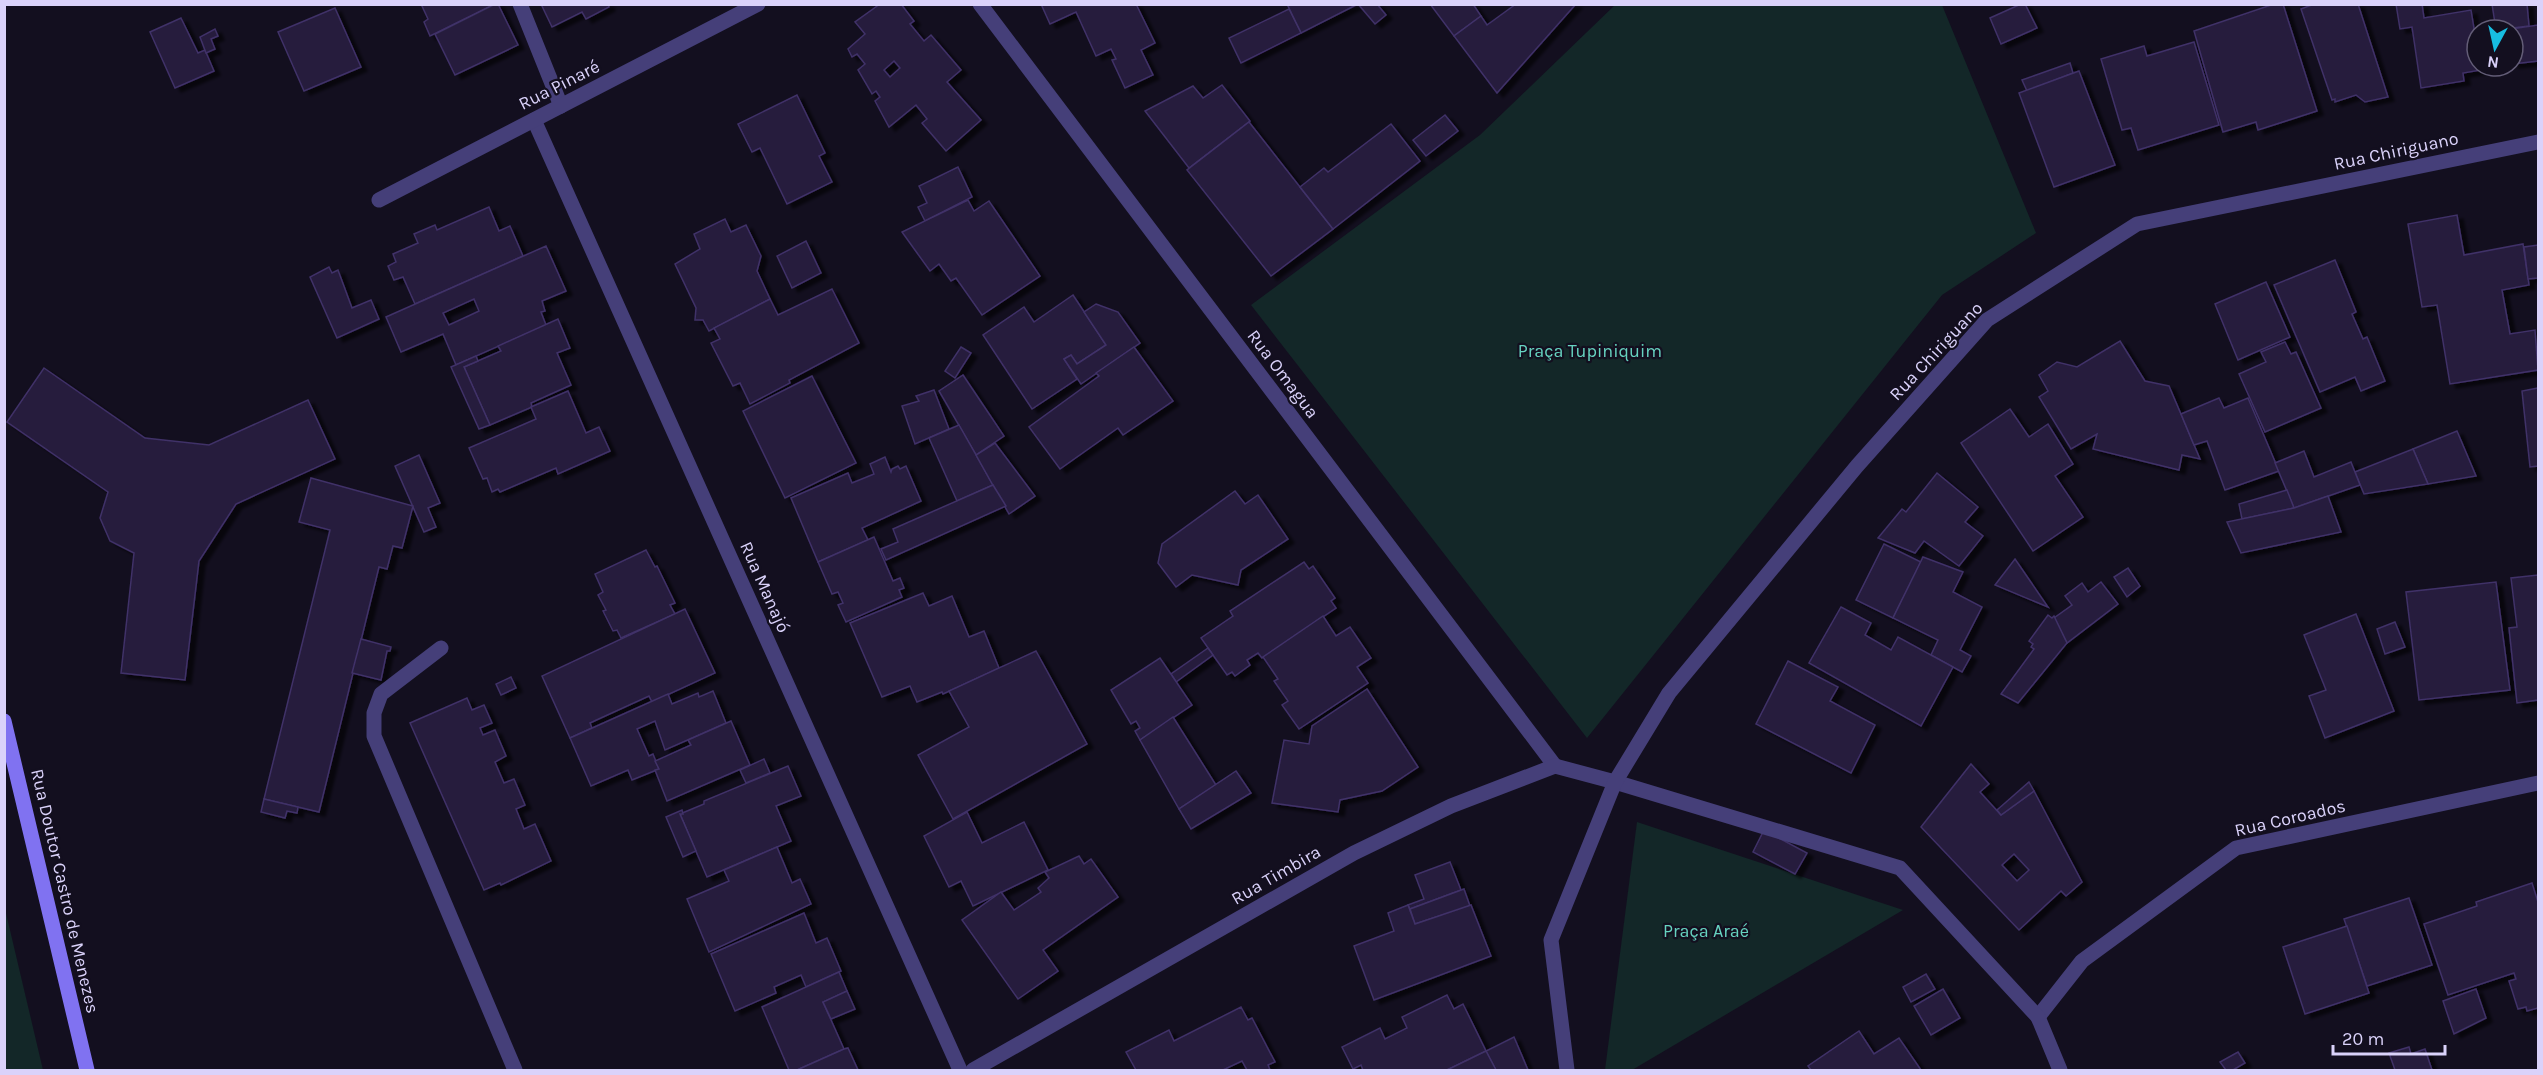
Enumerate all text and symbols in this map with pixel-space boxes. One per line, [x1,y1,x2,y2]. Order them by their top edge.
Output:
north arrow [2465,18,2525,78]
text: N [2486,52,2500,73]
street label: Rua Pinaré [515,55,603,115]
street label: Rua Chiriguano [2332,127,2460,175]
street label: Rua Chiriguano [1885,297,1987,405]
street label: Rua Omagua [1242,325,1324,423]
park label: Praça Tupiniquim [1518,340,1662,362]
street label: Rua Manajó [735,538,795,636]
street label: Rua Doutor Castro de Menezes [26,767,104,1015]
street label: Rua Coroados [2232,795,2348,841]
street label: Rua Timbira [1227,841,1325,909]
park label: Praça Araé [1663,920,1749,942]
scale bar [2333,1018,2446,1056]
text: 20 m [2342,1028,2384,1050]

